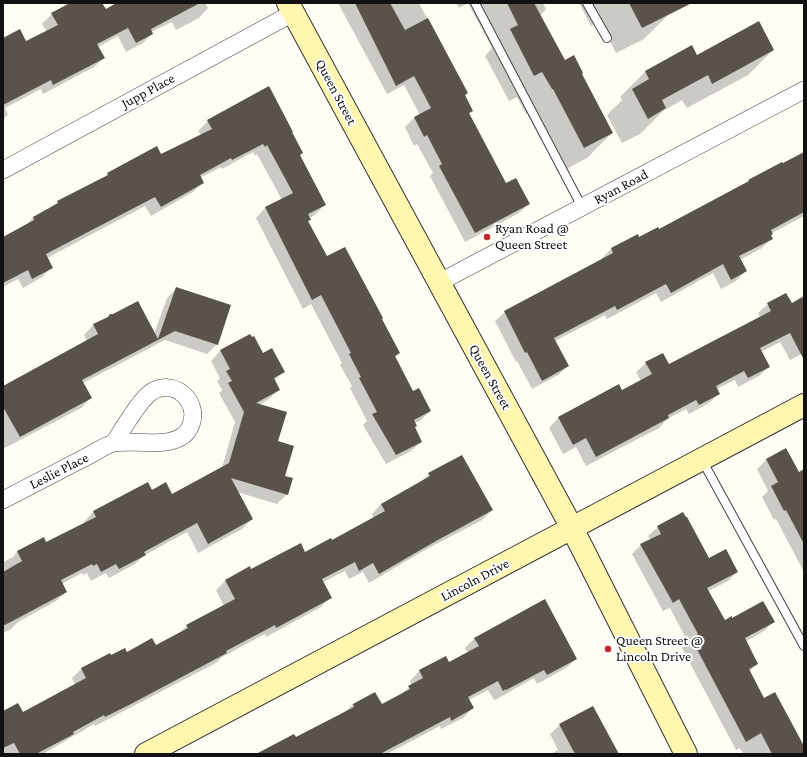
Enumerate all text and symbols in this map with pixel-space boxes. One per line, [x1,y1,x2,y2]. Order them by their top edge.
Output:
street label: Queen Street [312,56,360,128]
street label: Jupp Place [118,70,178,112]
street label: Ryan Road [591,166,651,208]
place label: Ryan Road @ Queen Street [495,221,569,254]
marker: Ryan Road @ Queen Street [482,232,492,242]
street label: Queen Street [465,341,515,413]
street label: Leslie Place [27,449,91,493]
street label: Lincoln Drive [438,555,512,605]
place label: Queen Street @ Lincoln Drive [616,633,703,666]
marker: Queen Street @ Lincoln Drive [603,644,613,654]

